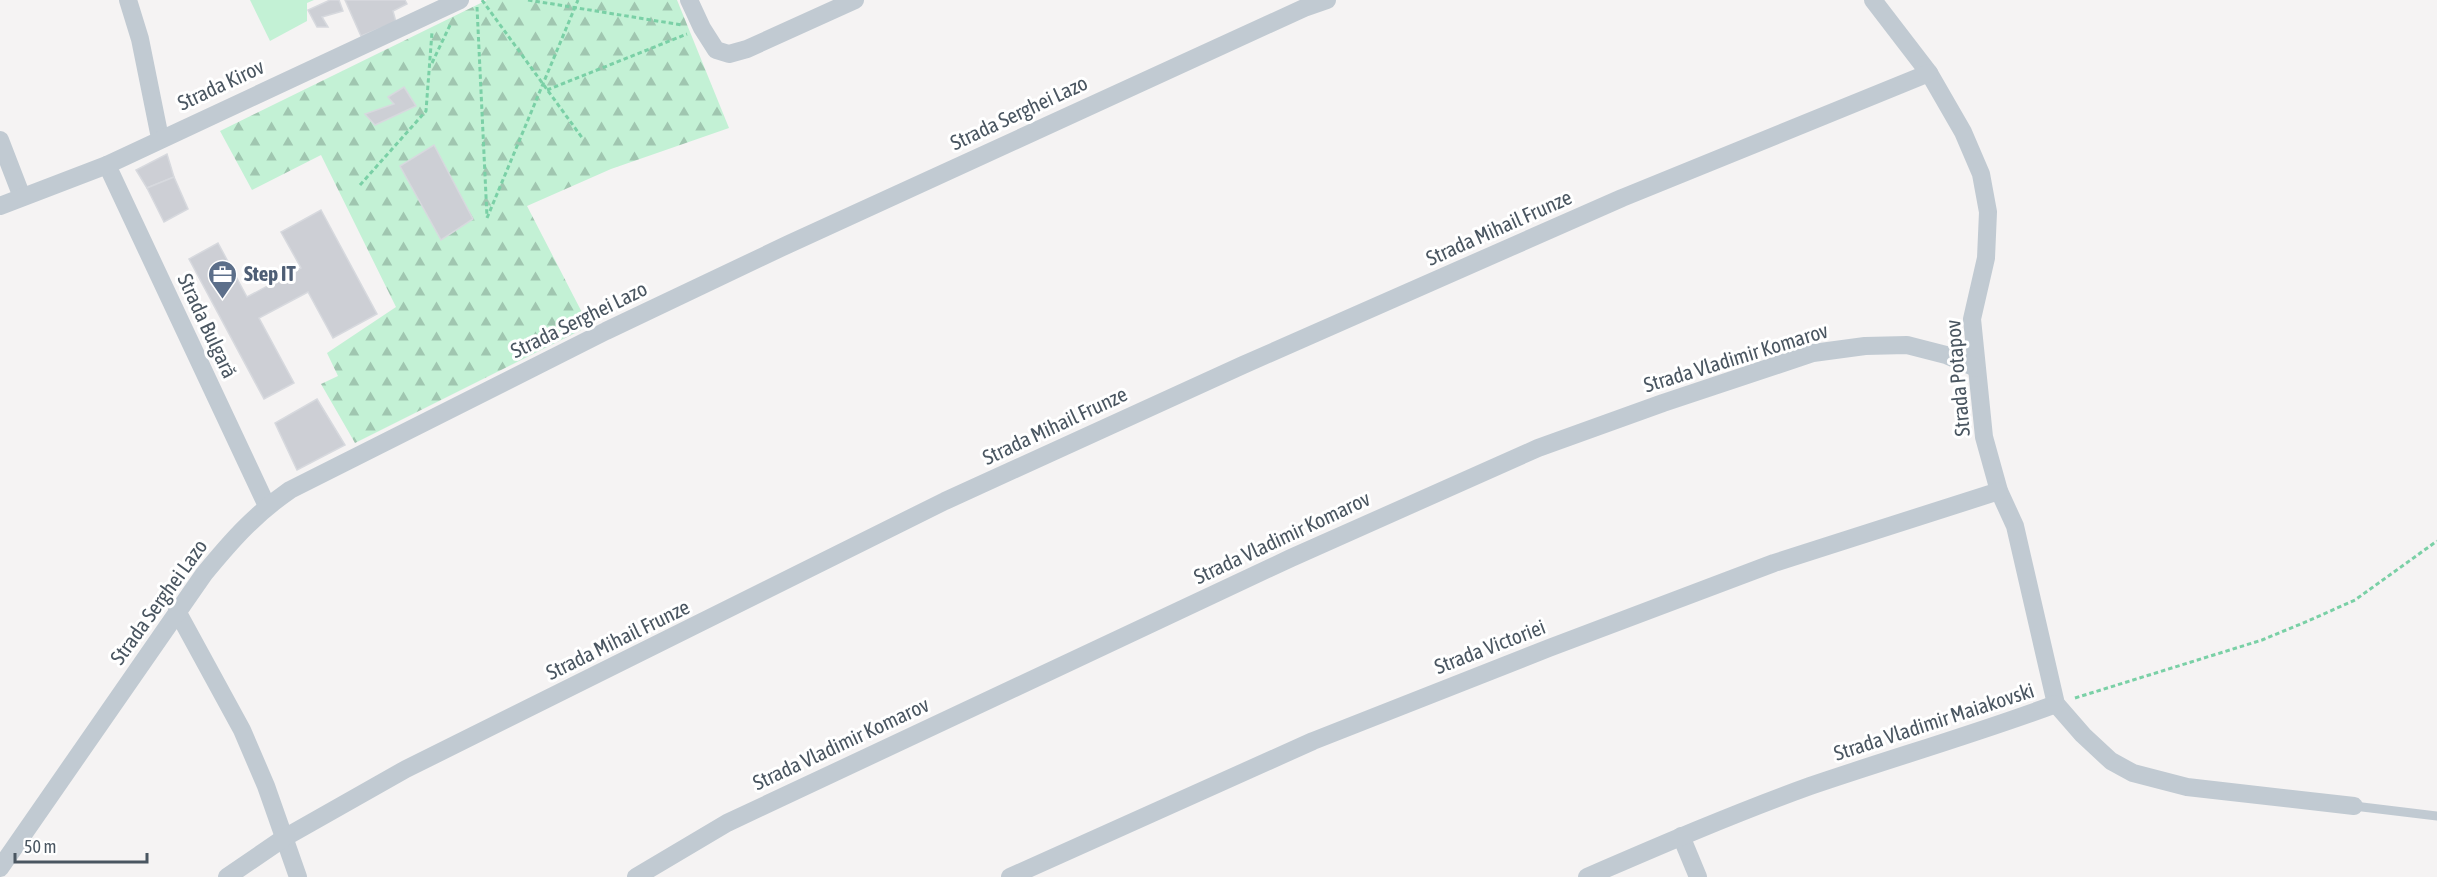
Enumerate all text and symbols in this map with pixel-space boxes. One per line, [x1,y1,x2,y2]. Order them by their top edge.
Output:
street label: Strada Kirov [174,53,268,115]
street label: Strada Serghei Lazo [946,70,1091,154]
street label: Strada Mihail Frunze [1422,184,1575,270]
office icon: Step IT [207,258,239,300]
place label: Step IT [244,261,296,285]
street label: Strada Bulgară [173,270,243,382]
street label: Strada Serghei Lazo [507,276,651,362]
street label: Strada Vladimir Komarov [1641,317,1831,397]
street label: Strada Potapov [1940,318,1974,437]
street label: Strada Mihail Frunze [979,381,1131,469]
street label: Strada Vladimir Komarov [1190,486,1374,588]
street label: Strada Serghei Lazo [105,534,212,669]
street label: Strada Mihail Frunze [542,594,693,684]
street label: Strada Victoriei [1431,614,1549,678]
street label: Strada Vladimir Maiakovski [1831,677,2037,765]
street label: Strada Vladimir Komarov [749,692,933,794]
scale bar [15,826,147,864]
text: 50 m [24,836,56,857]

